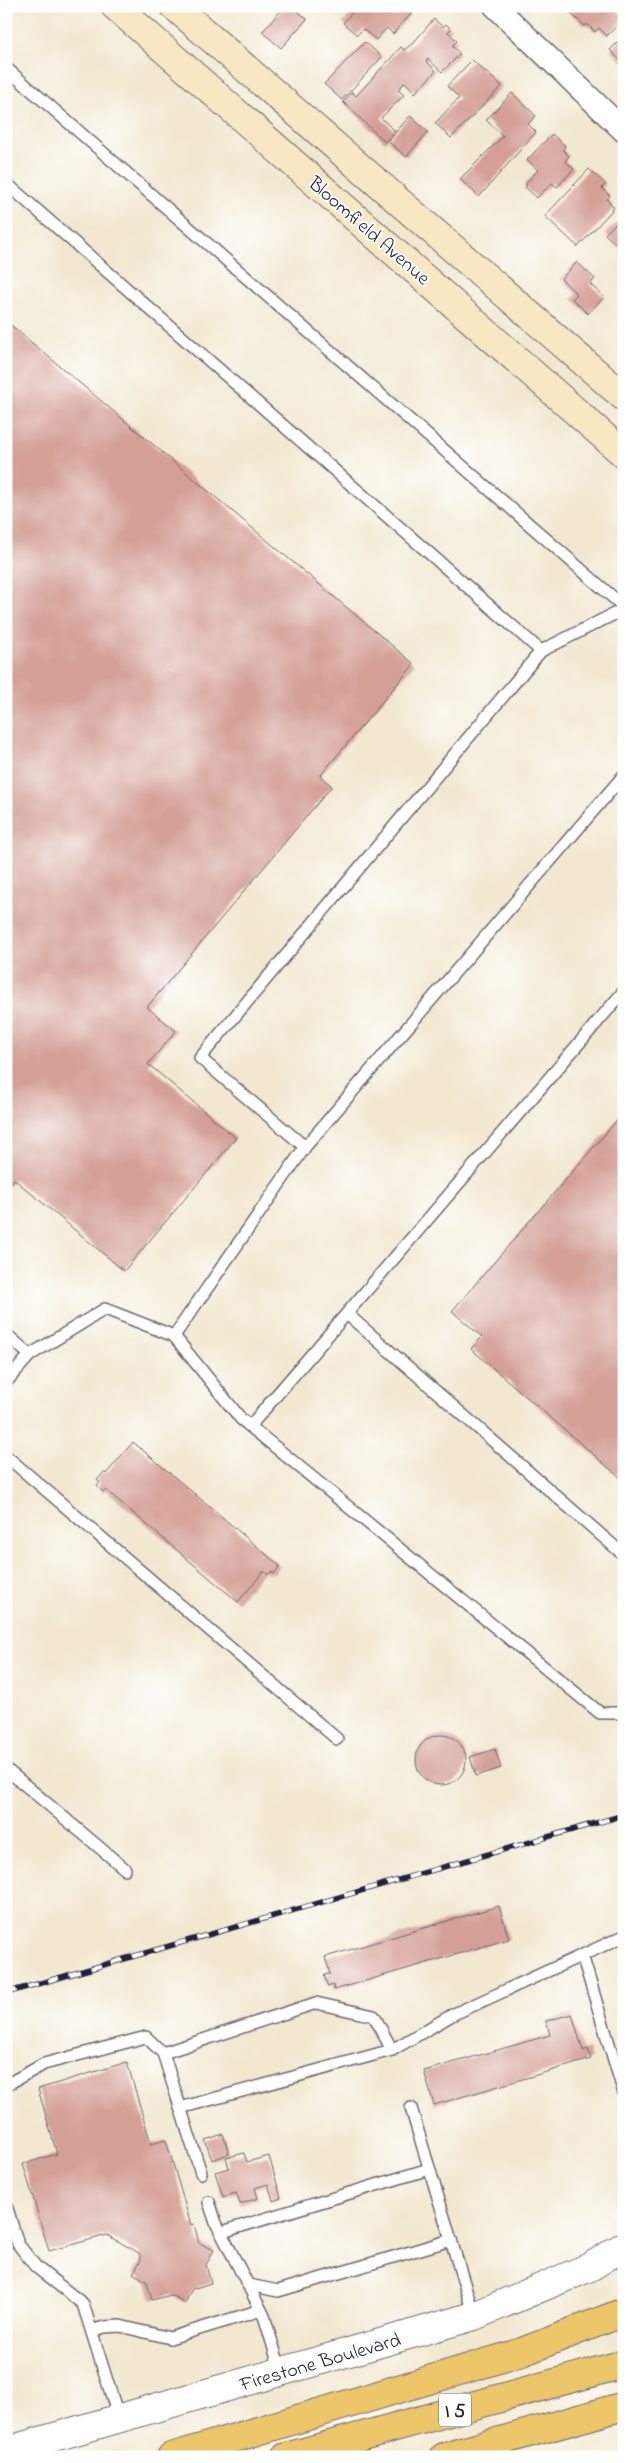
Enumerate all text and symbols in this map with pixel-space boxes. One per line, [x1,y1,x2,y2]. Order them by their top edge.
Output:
street label: Bloomfield Avenue [300,170,436,293]
street label: Firestone Boulevard [236,2327,405,2401]
road number: I 5 [439,2394,471,2426]

